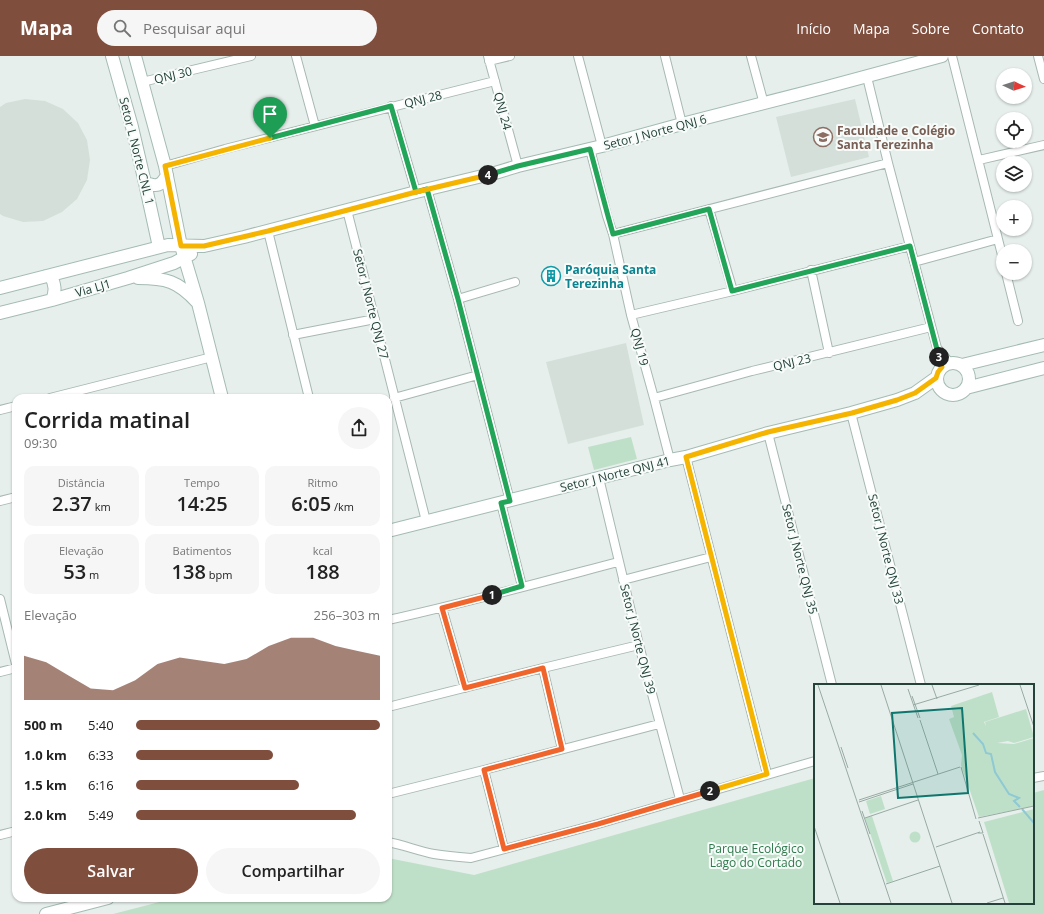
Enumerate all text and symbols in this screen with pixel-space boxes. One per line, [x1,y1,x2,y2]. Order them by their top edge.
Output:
search box [97,10,377,46]
text: Mapa [20,15,73,41]
icon: search [111,17,133,39]
text: Pesquisar aqui [143,18,246,38]
text: Início [796,19,831,38]
text: Mapa [853,19,890,38]
text: Sobre [912,19,950,38]
text: Contato [972,19,1024,38]
street label: QNJ 30 [152,62,194,88]
north arrow [996,68,1032,104]
map controls [996,68,1032,280]
street label: QNJ 28 [402,86,444,112]
street label: QNJ 24 [490,90,516,132]
street label: Setor L Norte CNL 1 [115,95,159,207]
pin [253,97,287,138]
icon: arrive [259,103,281,125]
street label: Setor J Norte QNJ 6 [602,110,709,154]
button: locate [996,112,1032,148]
place label: Faculdade e Colégio Santa Terezinha [837,122,955,153]
school or university icon: Faculdade e Colégio Santa Terezinha [812,126,834,148]
button: layers [996,156,1032,192]
pin: 4 [478,165,498,185]
text: 4 [485,167,491,182]
button: + [996,200,1032,236]
button: − [996,244,1032,280]
street label: Setor J Norte QNJ 27 [349,247,393,361]
place label: Paróquia Santa Terezinha [565,261,656,292]
building icon: Paróquia Santa Terezinha [540,265,562,287]
street label: Via LJ1 [73,275,113,301]
street label: QNJ 19 [627,326,653,368]
pin: 3 [929,347,949,367]
street label: QNJ 23 [771,349,813,375]
text: 3 [936,349,942,364]
text: Corrida matinal [24,404,190,434]
button: share [338,407,380,449]
text: 09:30 [24,434,57,452]
street label: Setor J Norte QNJ 41 [558,452,672,496]
text: Distância [58,475,105,490]
text: Tempo [184,475,220,490]
text: Ritmo [308,475,338,490]
text: 2.37 [52,490,92,517]
text: 14:25 [176,490,228,517]
text: 6:05 [291,490,331,517]
street label: Setor J Norte QNJ 33 [864,492,908,606]
text: km [92,499,111,514]
text: /km [331,499,354,514]
street label: Setor J Norte QNJ 35 [778,502,822,616]
text: Elevação [59,543,104,558]
text: Batimentos [173,543,231,558]
text: kcal [313,543,333,558]
text: 53 [63,558,86,585]
text: 138 [172,558,206,585]
text: 188 [306,558,340,585]
text: m [86,567,99,582]
text: bpm [206,567,232,582]
street label: Setor J Norte QNJ 39 [616,582,660,696]
pin: 1 [482,585,502,605]
text: 1 [489,587,495,602]
text: Elevação [24,606,77,624]
text: 256–303 m [313,606,380,624]
inset map [814,684,1034,904]
text: 500 m [24,716,62,734]
text: 5:40 [88,716,114,734]
text: 1.0 km [24,746,67,764]
text: 6:33 [88,746,114,764]
text: 1.5 km [24,776,67,794]
text: 6:16 [88,776,114,794]
pin: 2 [700,781,720,801]
text: 2 [707,783,713,798]
text: 2.0 km [24,806,67,824]
text: 5:49 [88,806,114,824]
park label: Parque Ecológico Lago do Cortado [708,840,804,871]
button: Salvar [24,848,198,894]
button: Compartilhar [206,848,380,894]

